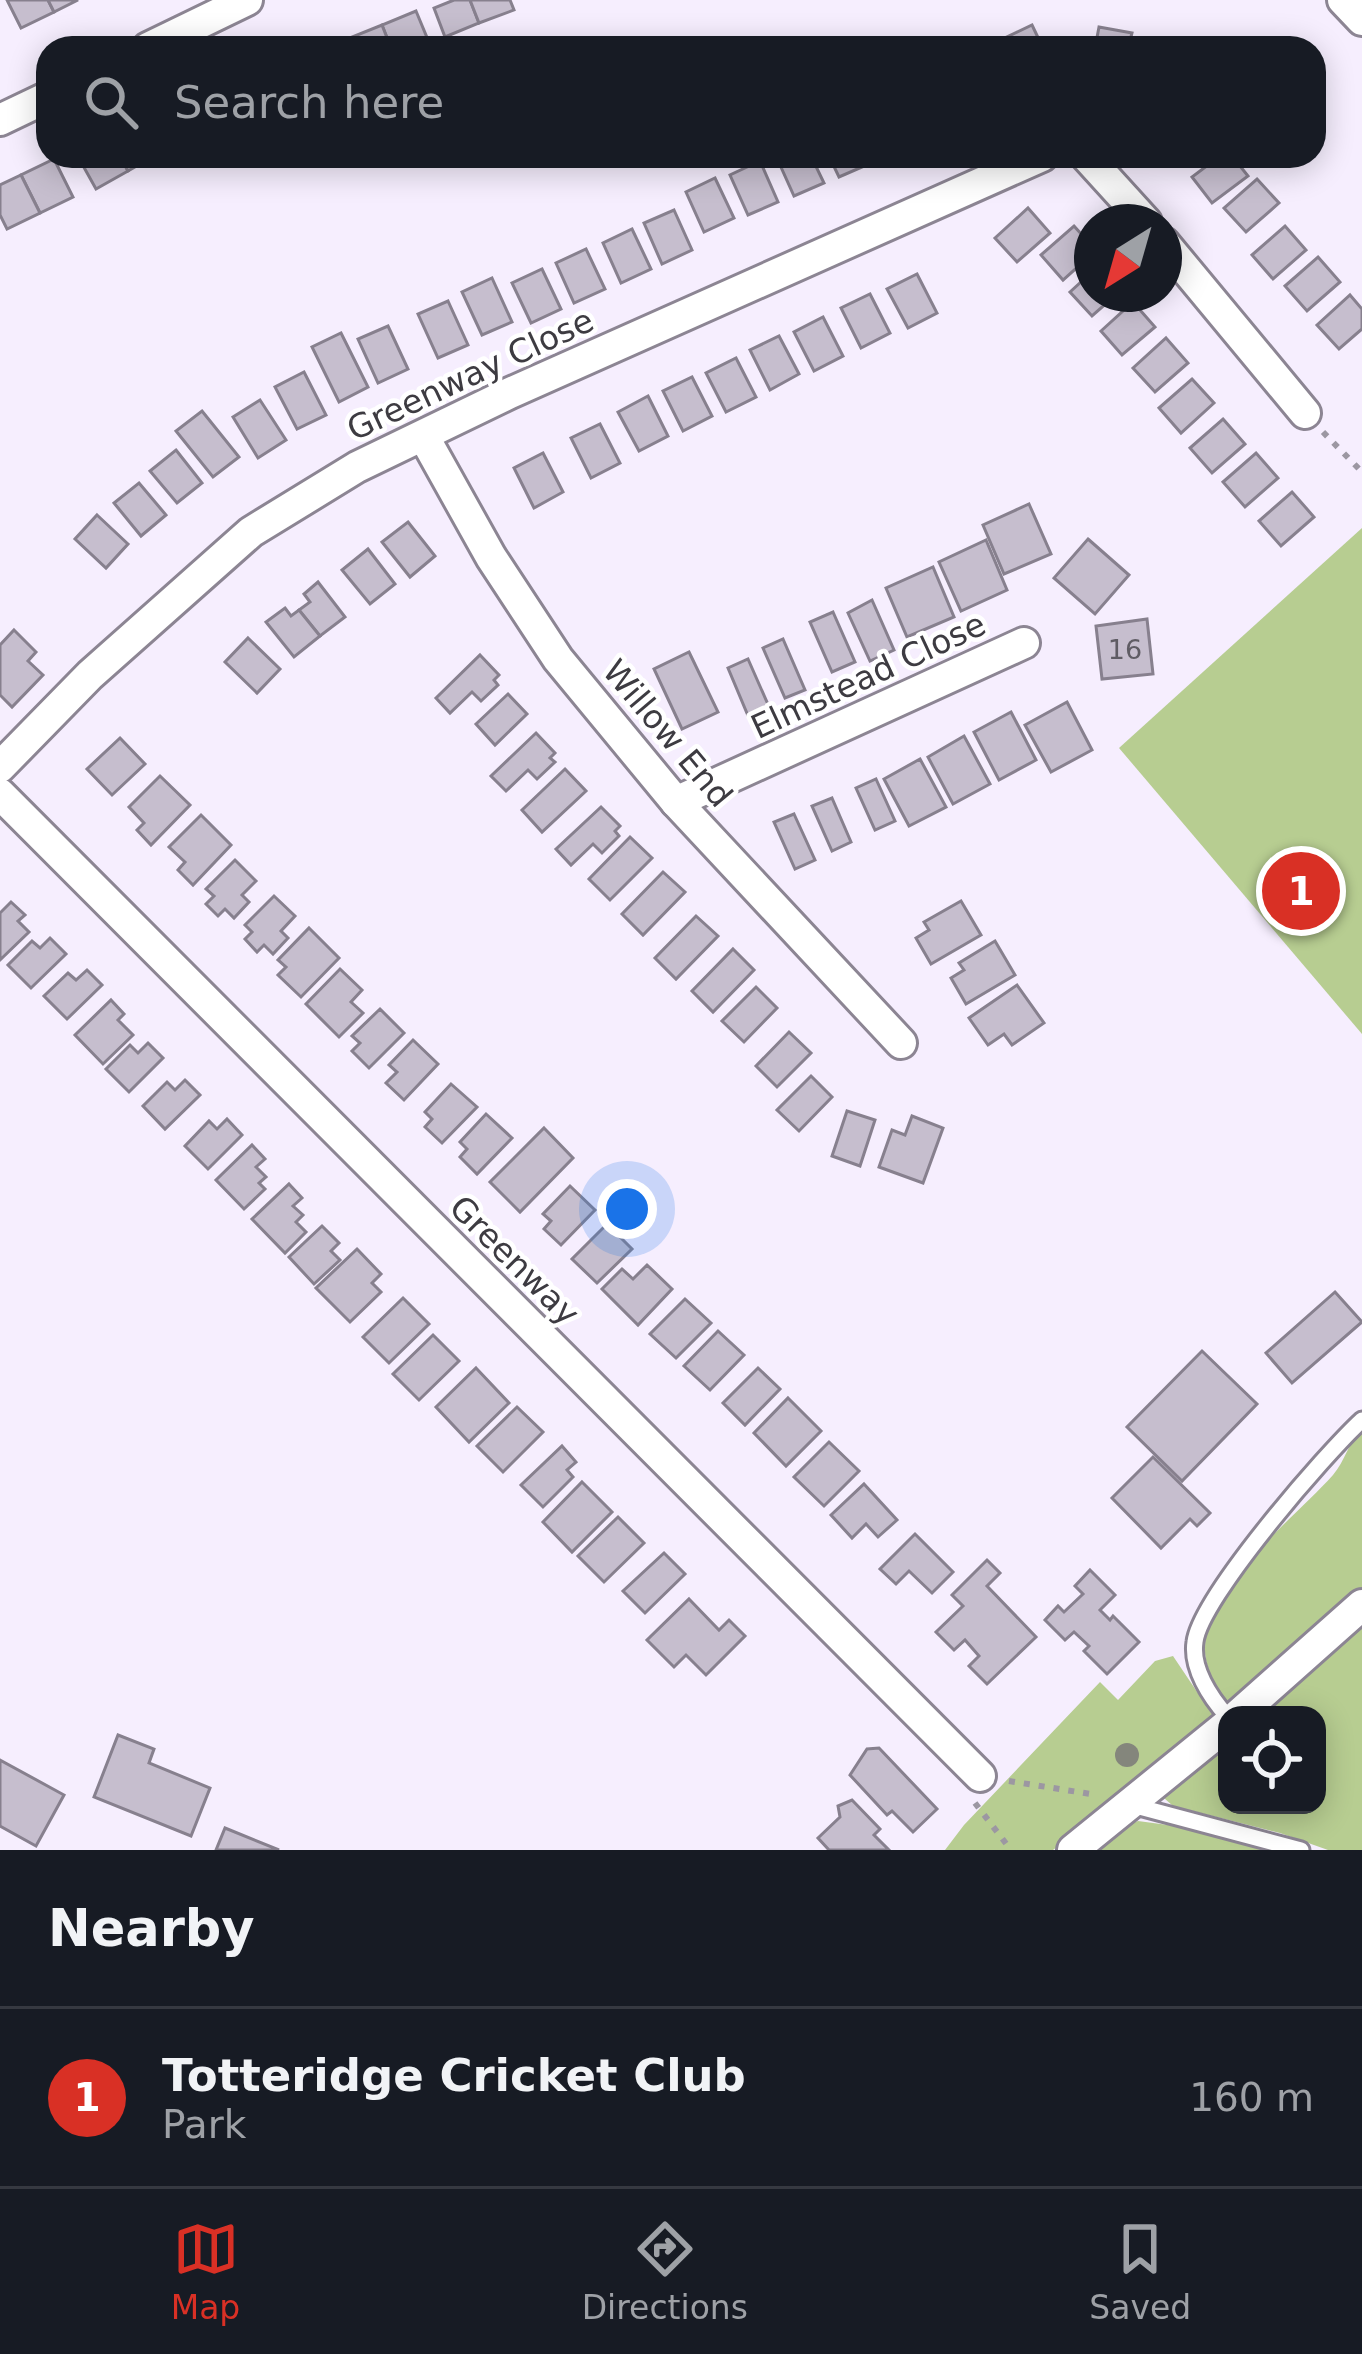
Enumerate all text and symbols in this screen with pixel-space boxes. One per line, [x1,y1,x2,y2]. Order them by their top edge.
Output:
search box [36,36,1326,168]
icon: search [78,69,144,135]
text: Search here [174,76,444,129]
north arrow [1074,204,1182,312]
street label: Greenway Close [341,300,599,449]
street label: Elmstead Close [745,604,992,747]
house number: 16 [1108,634,1142,665]
street label: Willow End [595,652,740,815]
pin: 1 [1262,846,1340,936]
your location [597,1179,657,1239]
street label: Greenway [442,1188,587,1333]
map controls [1218,1706,1326,1814]
button: locate [1218,1706,1326,1814]
text: Nearby [48,1899,255,1958]
text: Totteridge Cricket Club [162,2049,746,2102]
text: 1 [73,2075,101,2120]
text: 160 m [1189,2075,1314,2120]
text: Park [162,2102,246,2147]
tab: Map [171,2216,240,2327]
tab: Directions [582,2216,748,2327]
tab: Saved [1089,2216,1191,2327]

